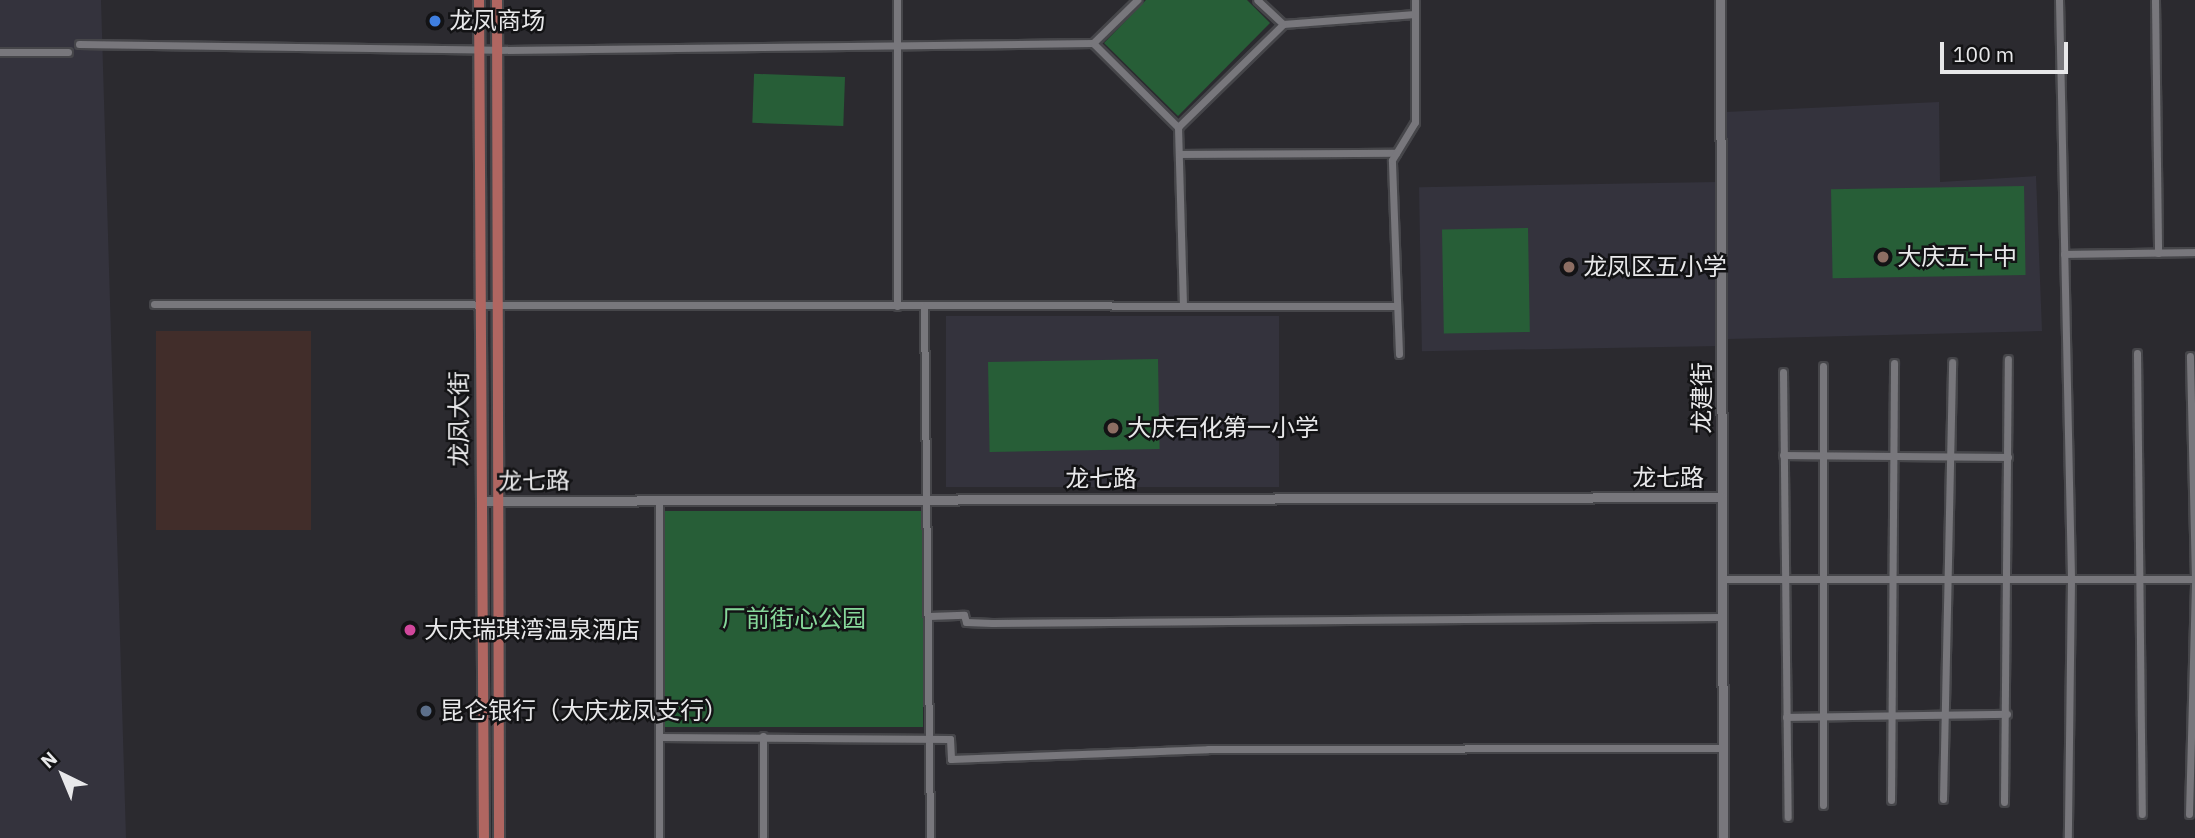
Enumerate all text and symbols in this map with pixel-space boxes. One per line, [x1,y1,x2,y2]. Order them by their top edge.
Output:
place label: 龙凤商场 [449,7,545,35]
marker: 龙凤商场 [427,13,443,29]
scale bar [1943,28,2071,72]
text: 100 m [1953,40,2014,68]
place label: 大庆五十中 [1897,243,2017,271]
marker: 大庆五十中 [1875,249,1891,265]
place label: 龙凤区五小学 [1583,253,1727,281]
marker: 龙凤区五小学 [1561,259,1577,275]
street label: 龙建街 [1688,362,1716,434]
street label: 龙凤大街 [445,371,473,467]
place label: 大庆石化第一小学 [1127,414,1319,442]
marker: 大庆石化第一小学 [1105,420,1121,436]
street label: 龙七路 [1632,464,1704,492]
street label: 龙七路 [1065,465,1137,493]
street label: 龙七路 [498,466,570,496]
park label: 厂前街心公园 [722,605,866,633]
place label: 大庆瑞琪湾温泉酒店 [424,616,640,644]
marker: 大庆瑞琪湾温泉酒店 [402,622,418,638]
place label: 昆仑银行（大庆龙凤支行） [440,697,728,725]
marker: 昆仑银行（大庆龙凤支行） [418,703,434,719]
north arrow [28,740,98,810]
text: N [35,746,62,773]

